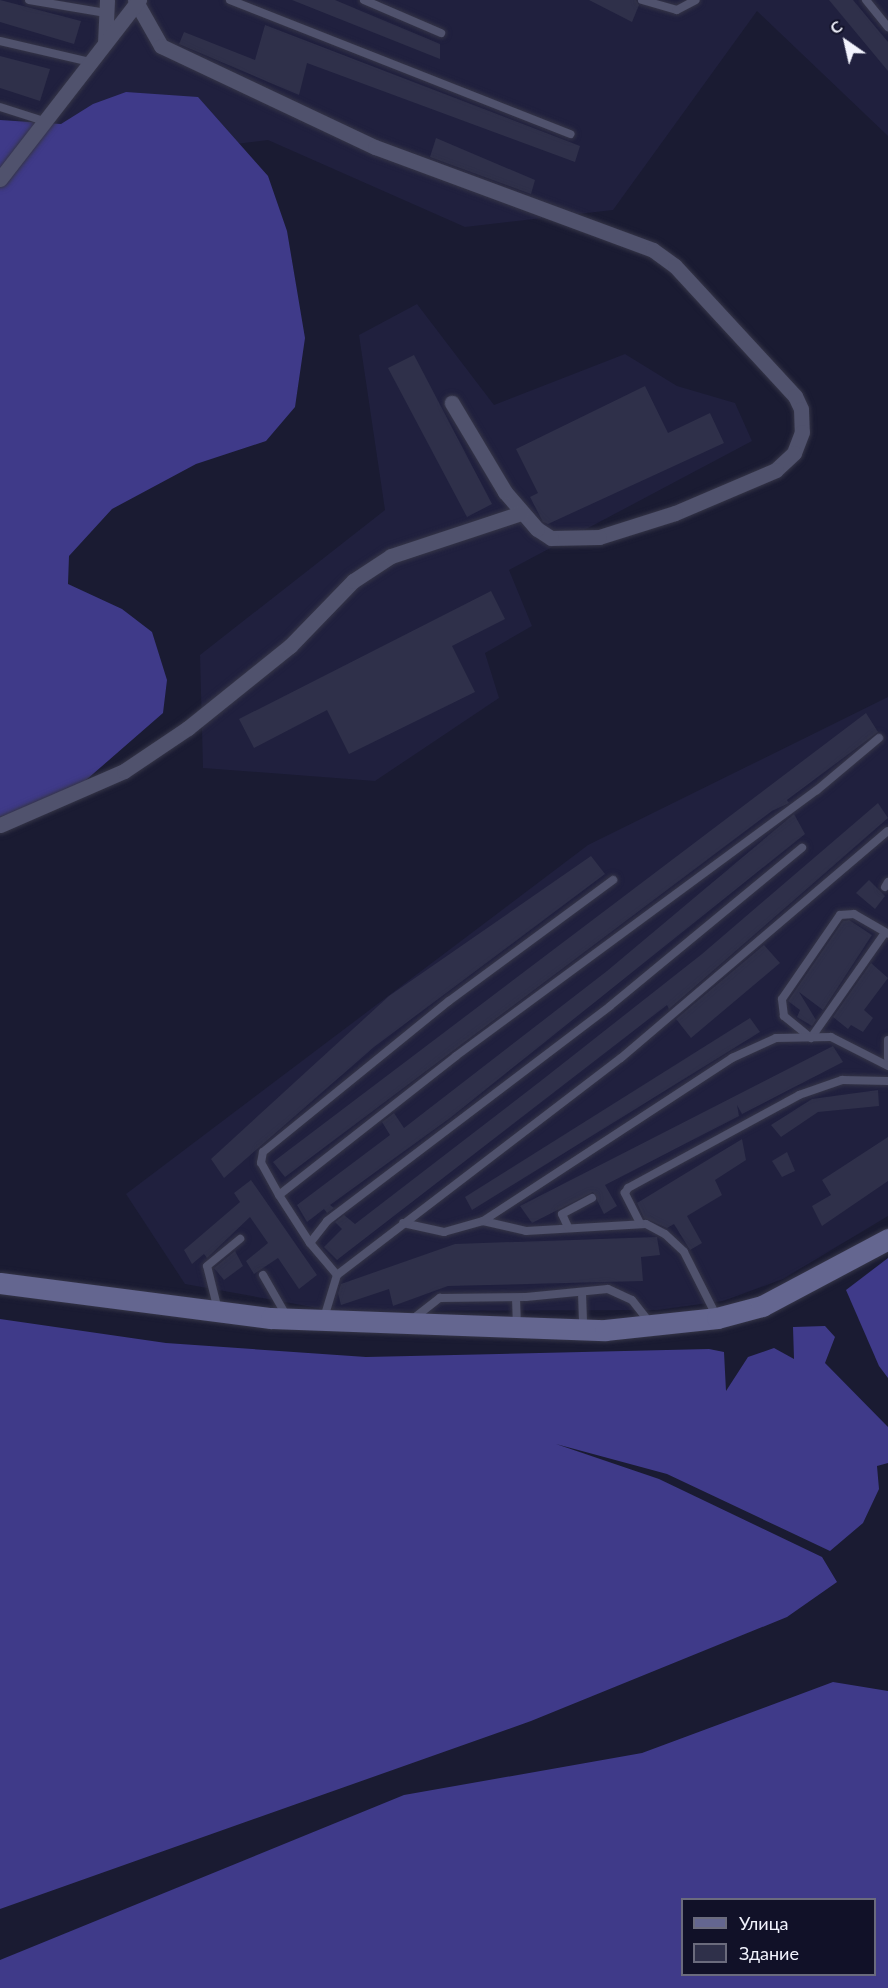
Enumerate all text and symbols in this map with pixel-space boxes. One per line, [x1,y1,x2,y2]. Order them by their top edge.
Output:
north arrow [816,12,876,72]
text: С [826,16,845,38]
legend [681,1898,876,1976]
text: Улица [739,1912,789,1934]
text: Здание [739,1942,799,1964]

